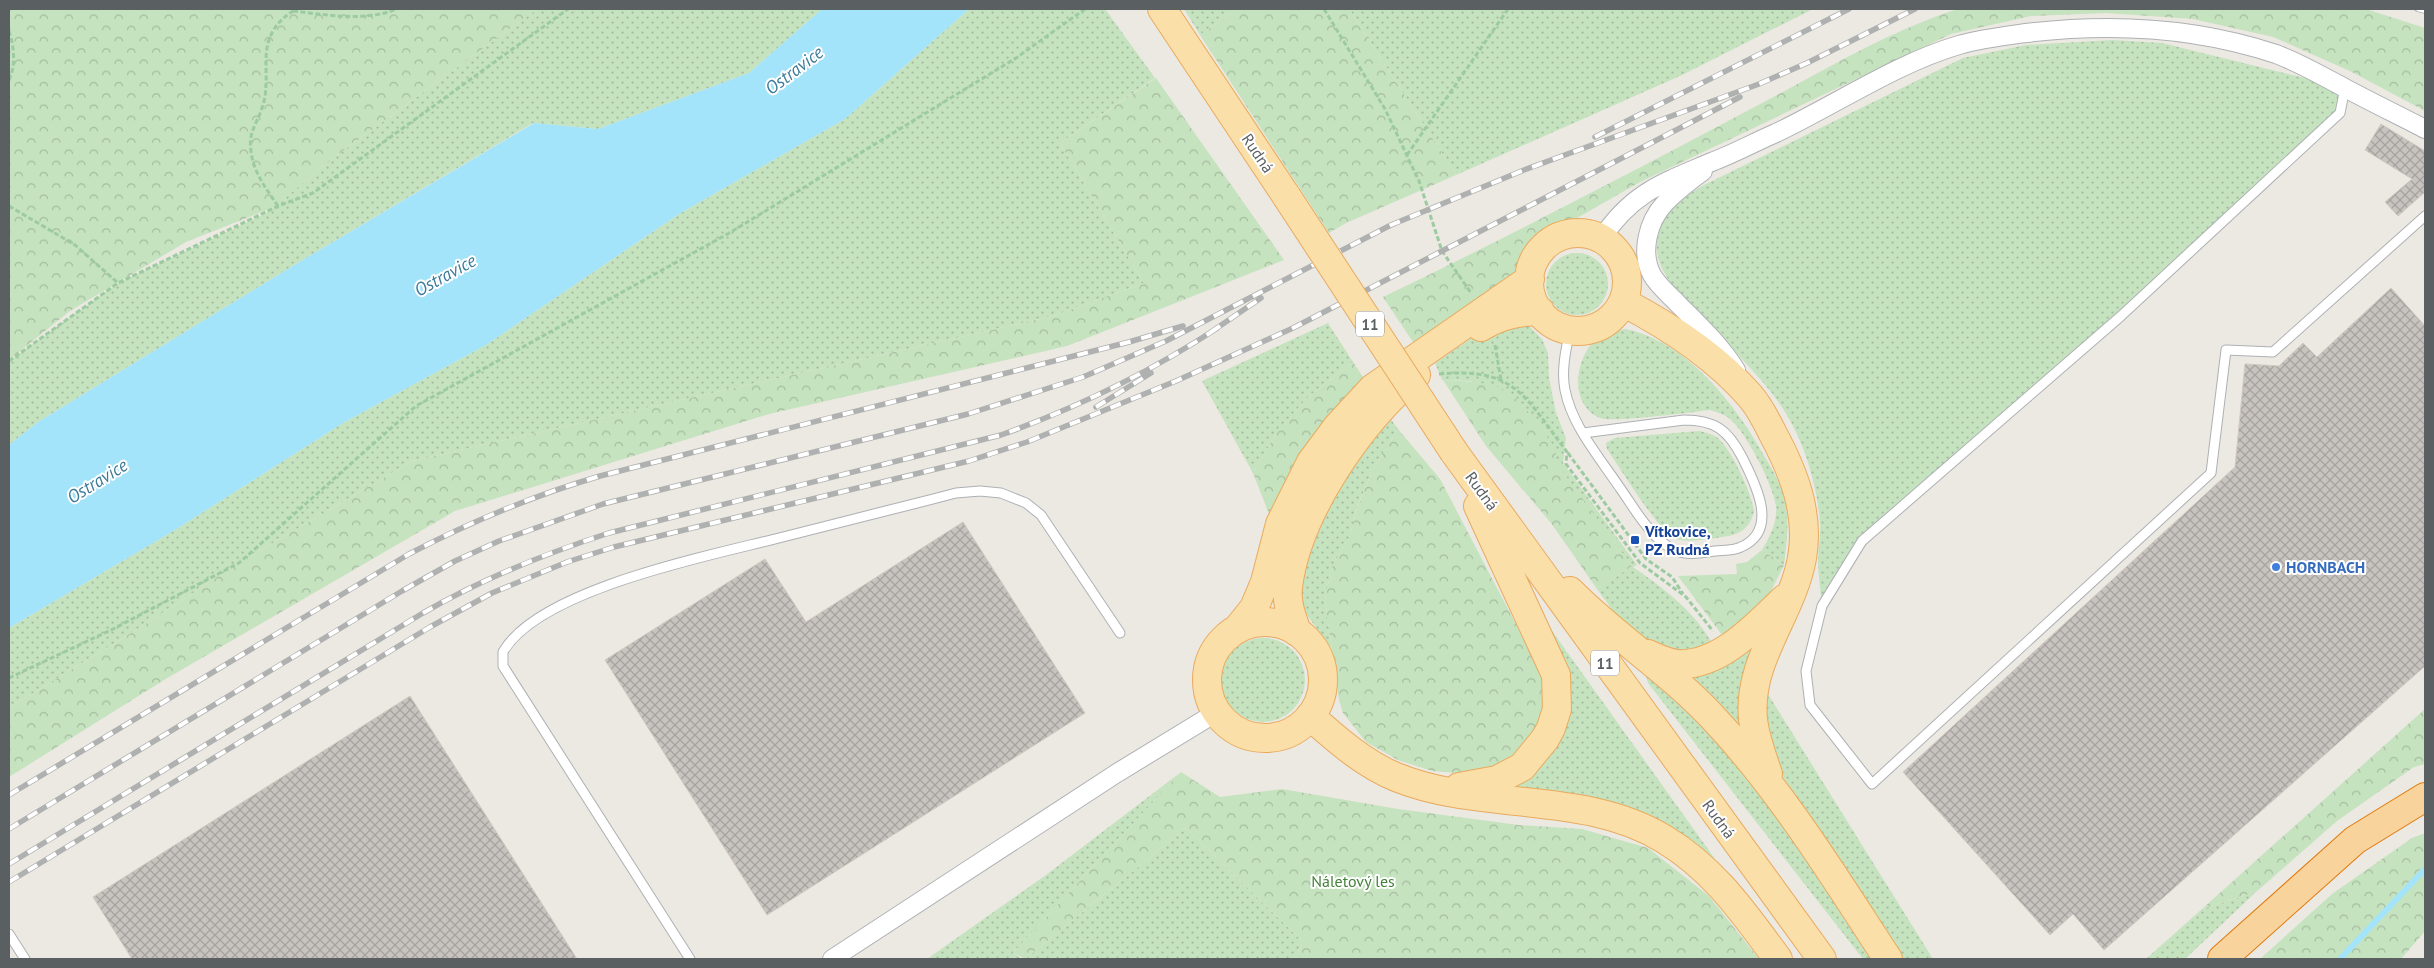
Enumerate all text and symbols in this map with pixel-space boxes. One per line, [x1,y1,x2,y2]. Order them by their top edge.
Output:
water label: Ostravice [760,40,828,99]
street label: Rudná [1238,129,1278,177]
water label: Ostravice [410,248,481,301]
road number: 11 [1356,312,1384,336]
water label: Ostravice [62,453,132,509]
street label: Rudná [1461,468,1503,514]
place label: Vítkovice, PZ Rudná [1644,521,1711,559]
marker: Vítkovice, PZ Rudná [1629,534,1641,546]
place label: HORNBACH [2286,557,2365,577]
marker: HORNBACH [2270,561,2282,573]
road number: 11 [1591,650,1619,676]
street label: Rudná [1698,796,1740,842]
park label: Náletový les [1311,871,1395,891]

